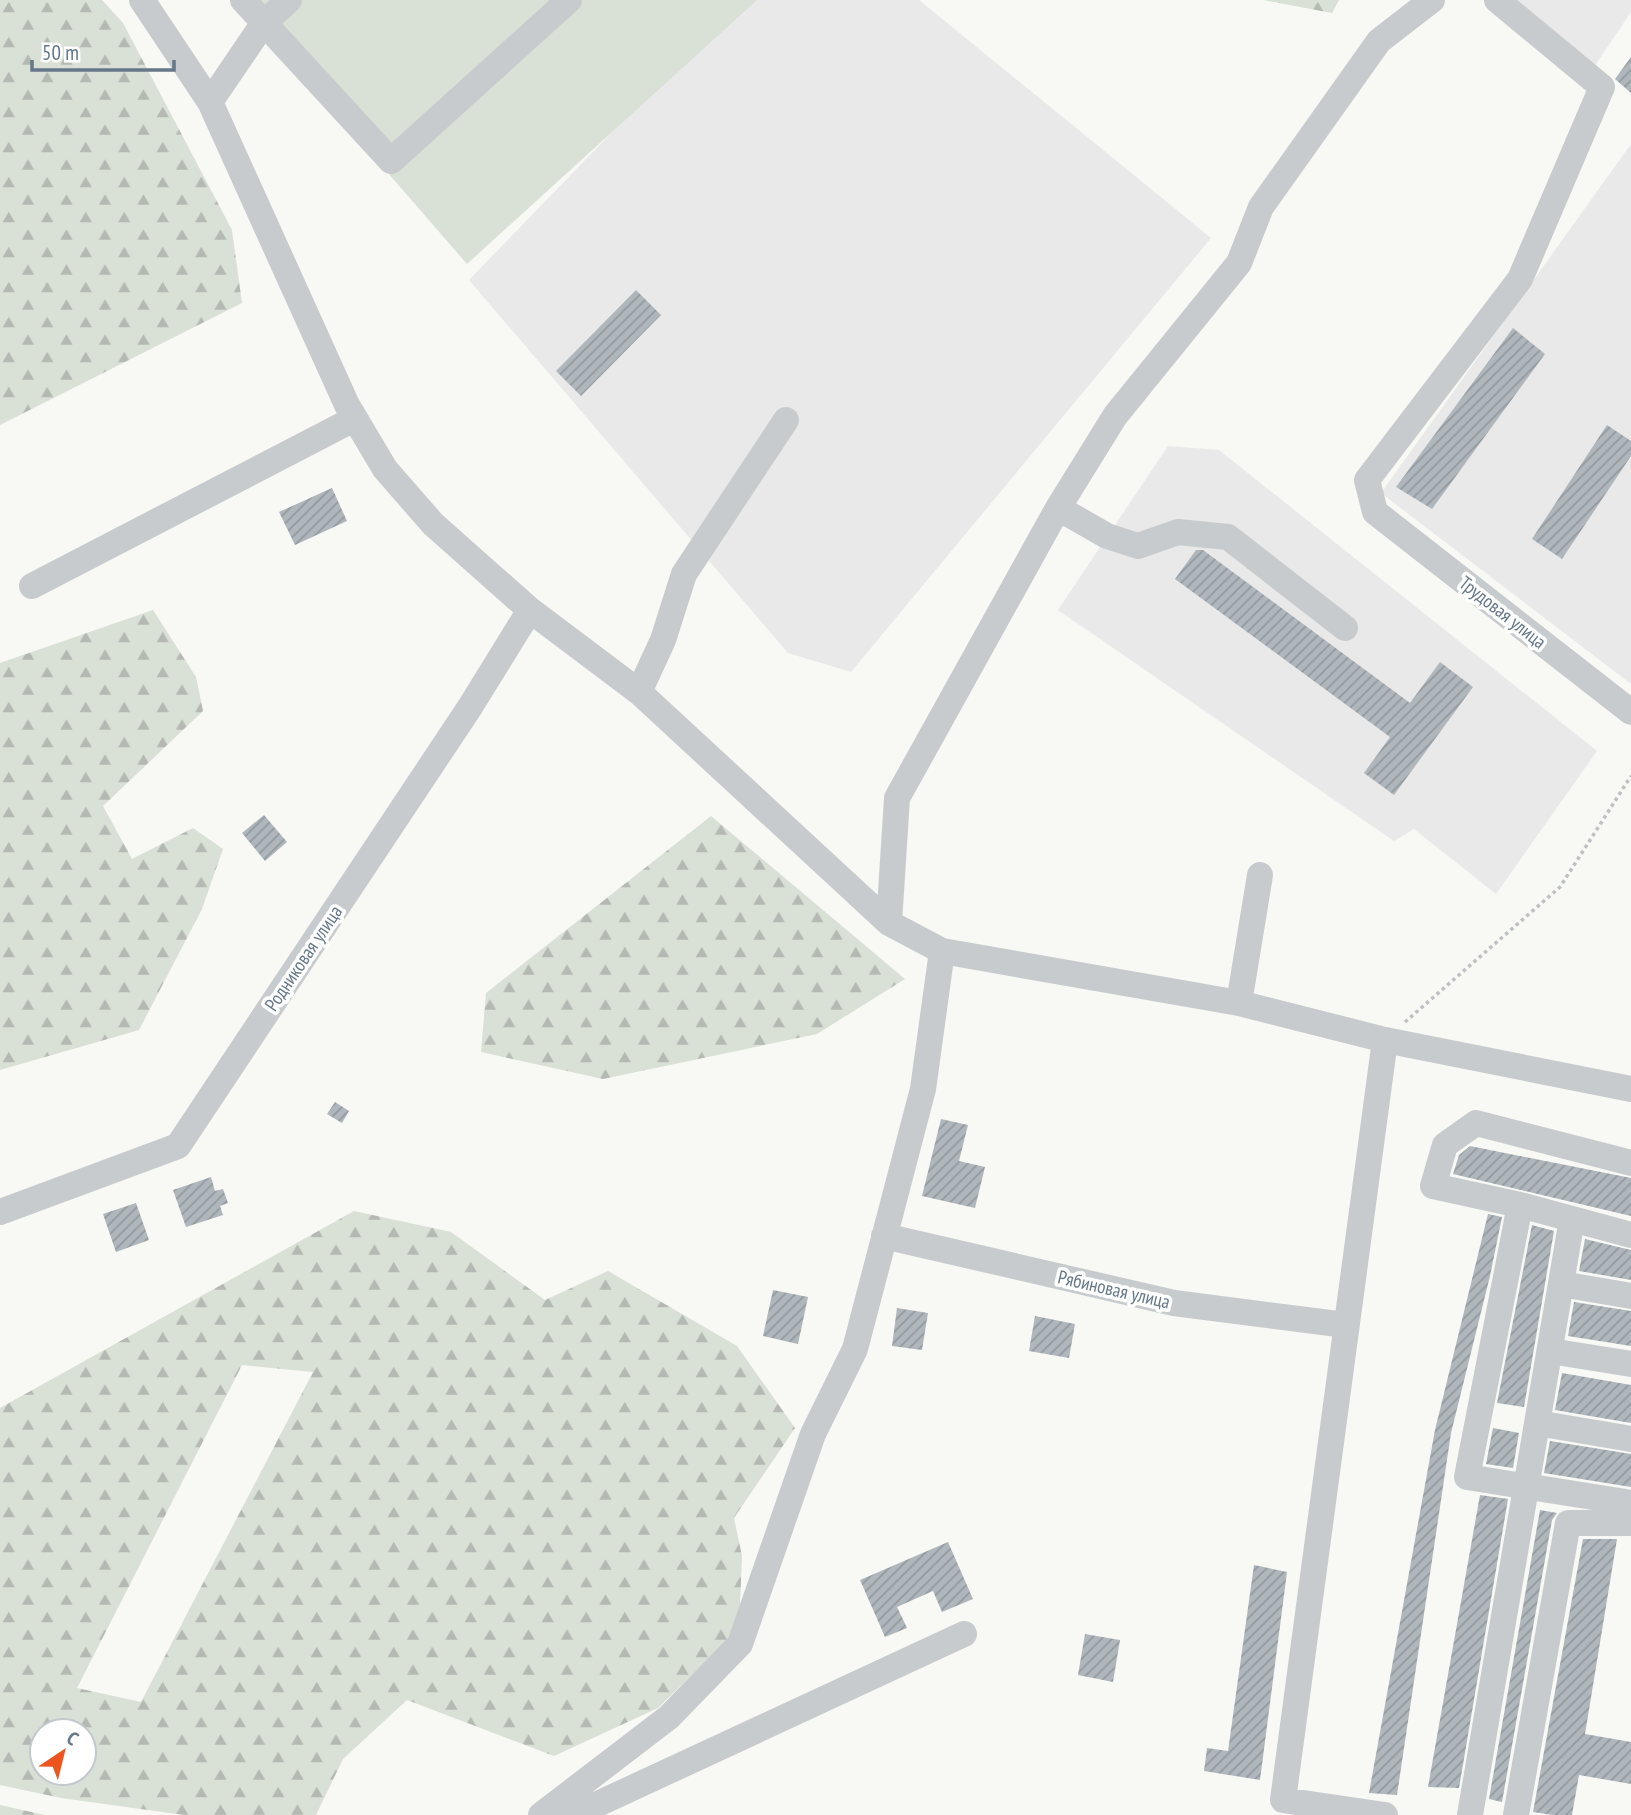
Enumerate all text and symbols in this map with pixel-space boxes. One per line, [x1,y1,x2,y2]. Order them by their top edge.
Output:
scale bar [32,28,173,72]
text: 50 m [42,39,79,66]
street label: Трудовая улица [1455,571,1551,653]
street label: Родниковая улица [259,901,347,1015]
street label: Рябиновая улица [1056,1264,1172,1314]
north arrow [28,1717,98,1787]
text: С [62,1726,83,1751]

